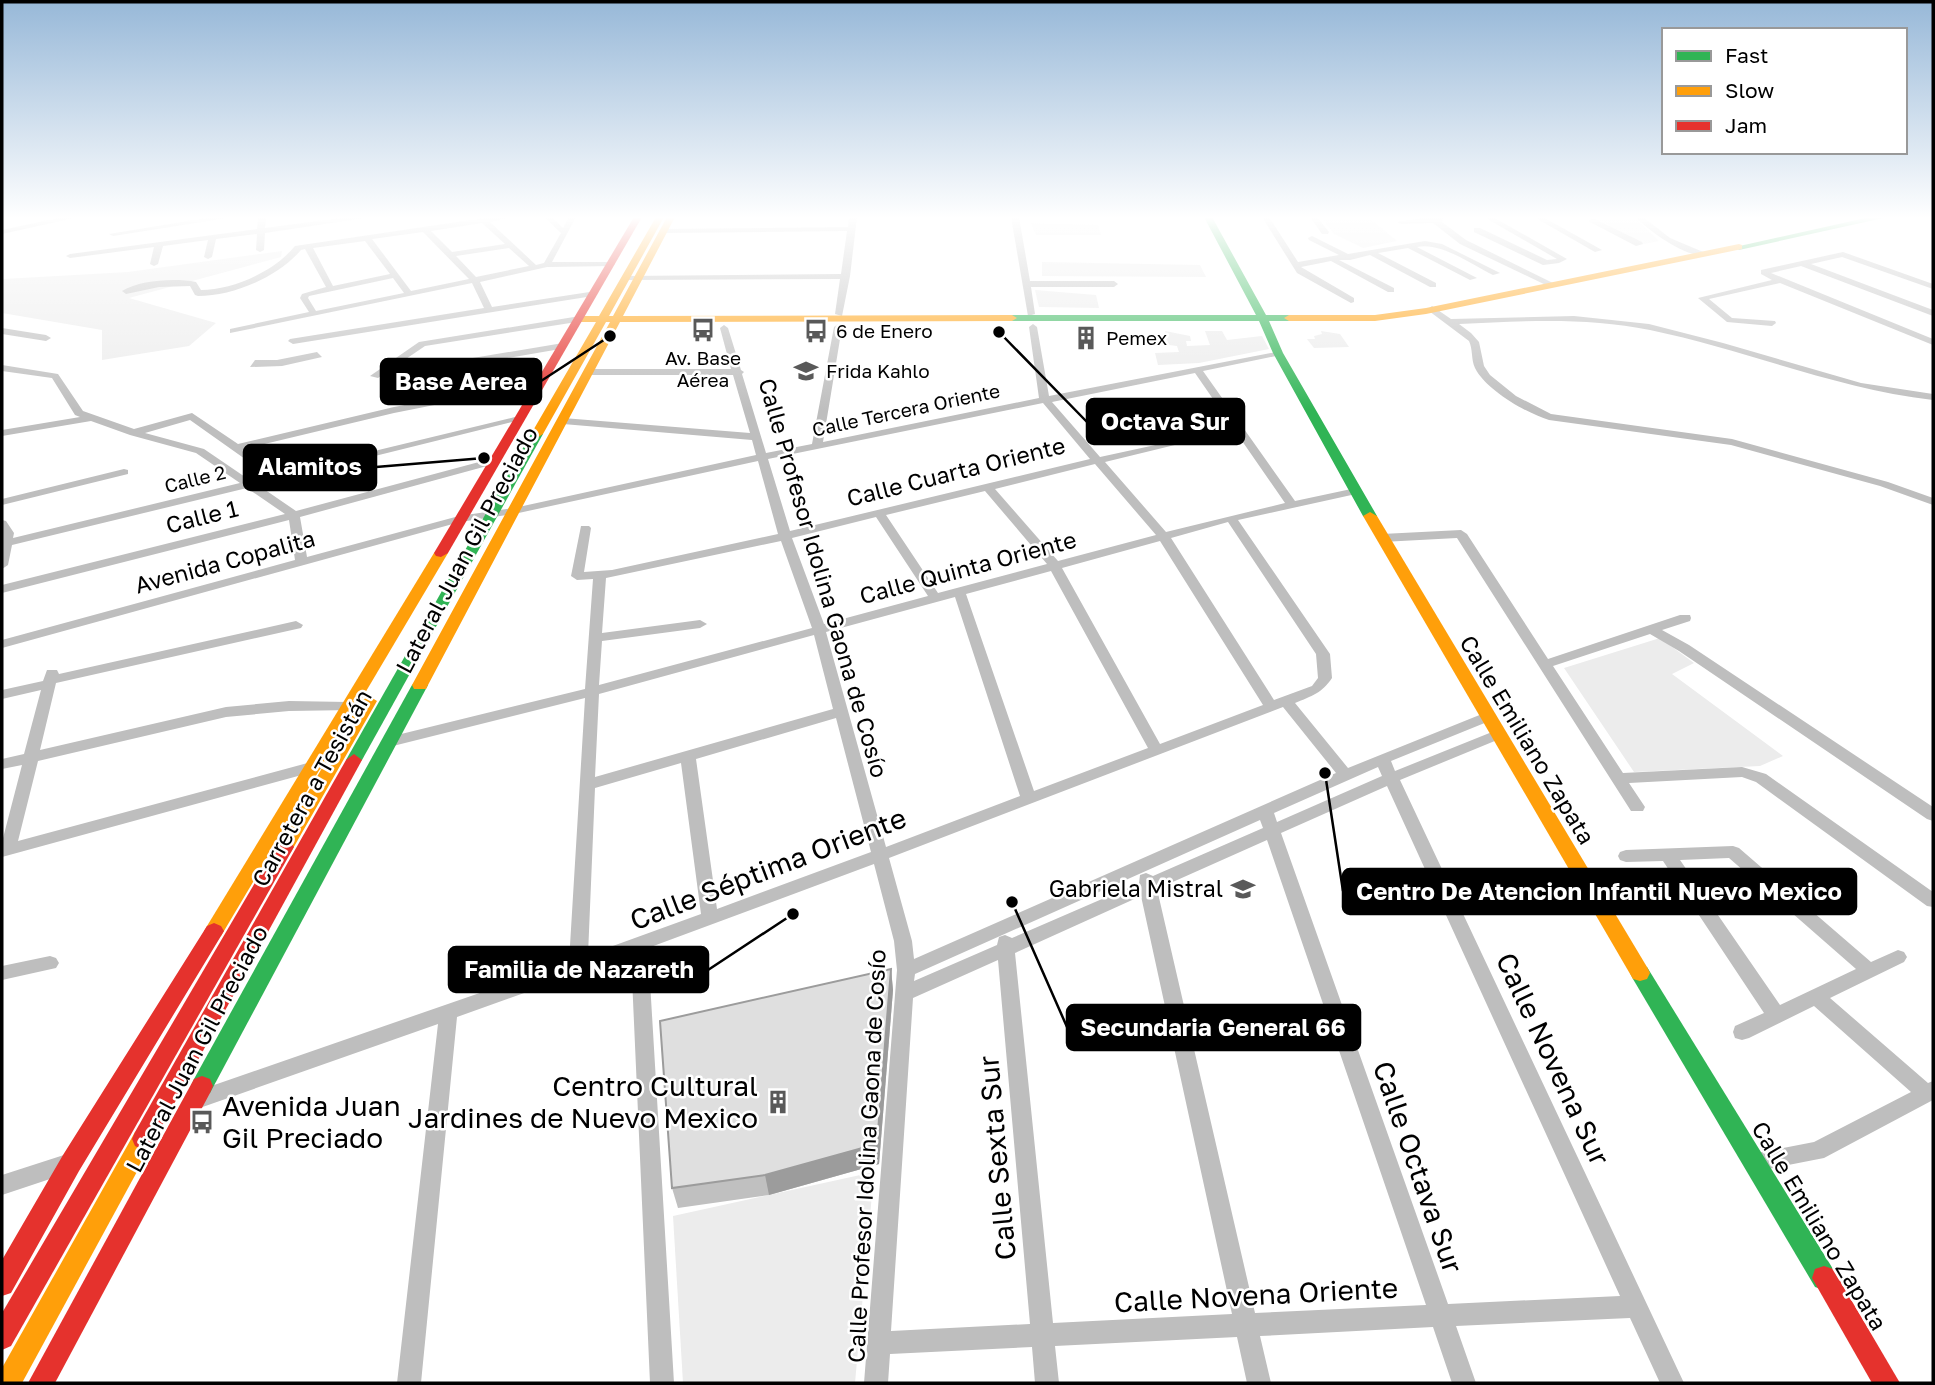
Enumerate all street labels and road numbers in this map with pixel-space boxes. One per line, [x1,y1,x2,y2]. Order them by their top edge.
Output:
street label: Calle Profesor Idolina Gaona de Cosío [753,375,894,781]
street label: Calle Tercera Oriente [810,378,1002,441]
street label: Lateral Juan Gil Preciado [389,421,543,678]
street label: Calle Cuarta Oriente [844,430,1068,512]
street label: Calle 2 [162,460,228,497]
street label: Calle 1 [163,494,241,538]
street label: Avenida Copalita [132,524,318,599]
street label: Calle Quinta Oriente [856,525,1079,609]
street label: Calle Emiliano Zapata [1454,630,1601,849]
street label: Carretera a Tesistán [245,684,377,891]
street label: Calle Séptima Oriente [625,801,911,936]
street label: Lateral Juan Gil Preciado [119,920,273,1177]
street label: Calle Novena Sur [1490,947,1617,1170]
street label: Calle Profesor Idolina Gaona de Cosío [841,948,891,1363]
street label: Calle Sexta Sur [971,1054,1022,1262]
street label: Calle Octava Sur [1367,1057,1470,1277]
street label: Calle Emiliano Zapata [1746,1116,1893,1335]
street label: Calle Novena Oriente [1113,1271,1399,1318]

